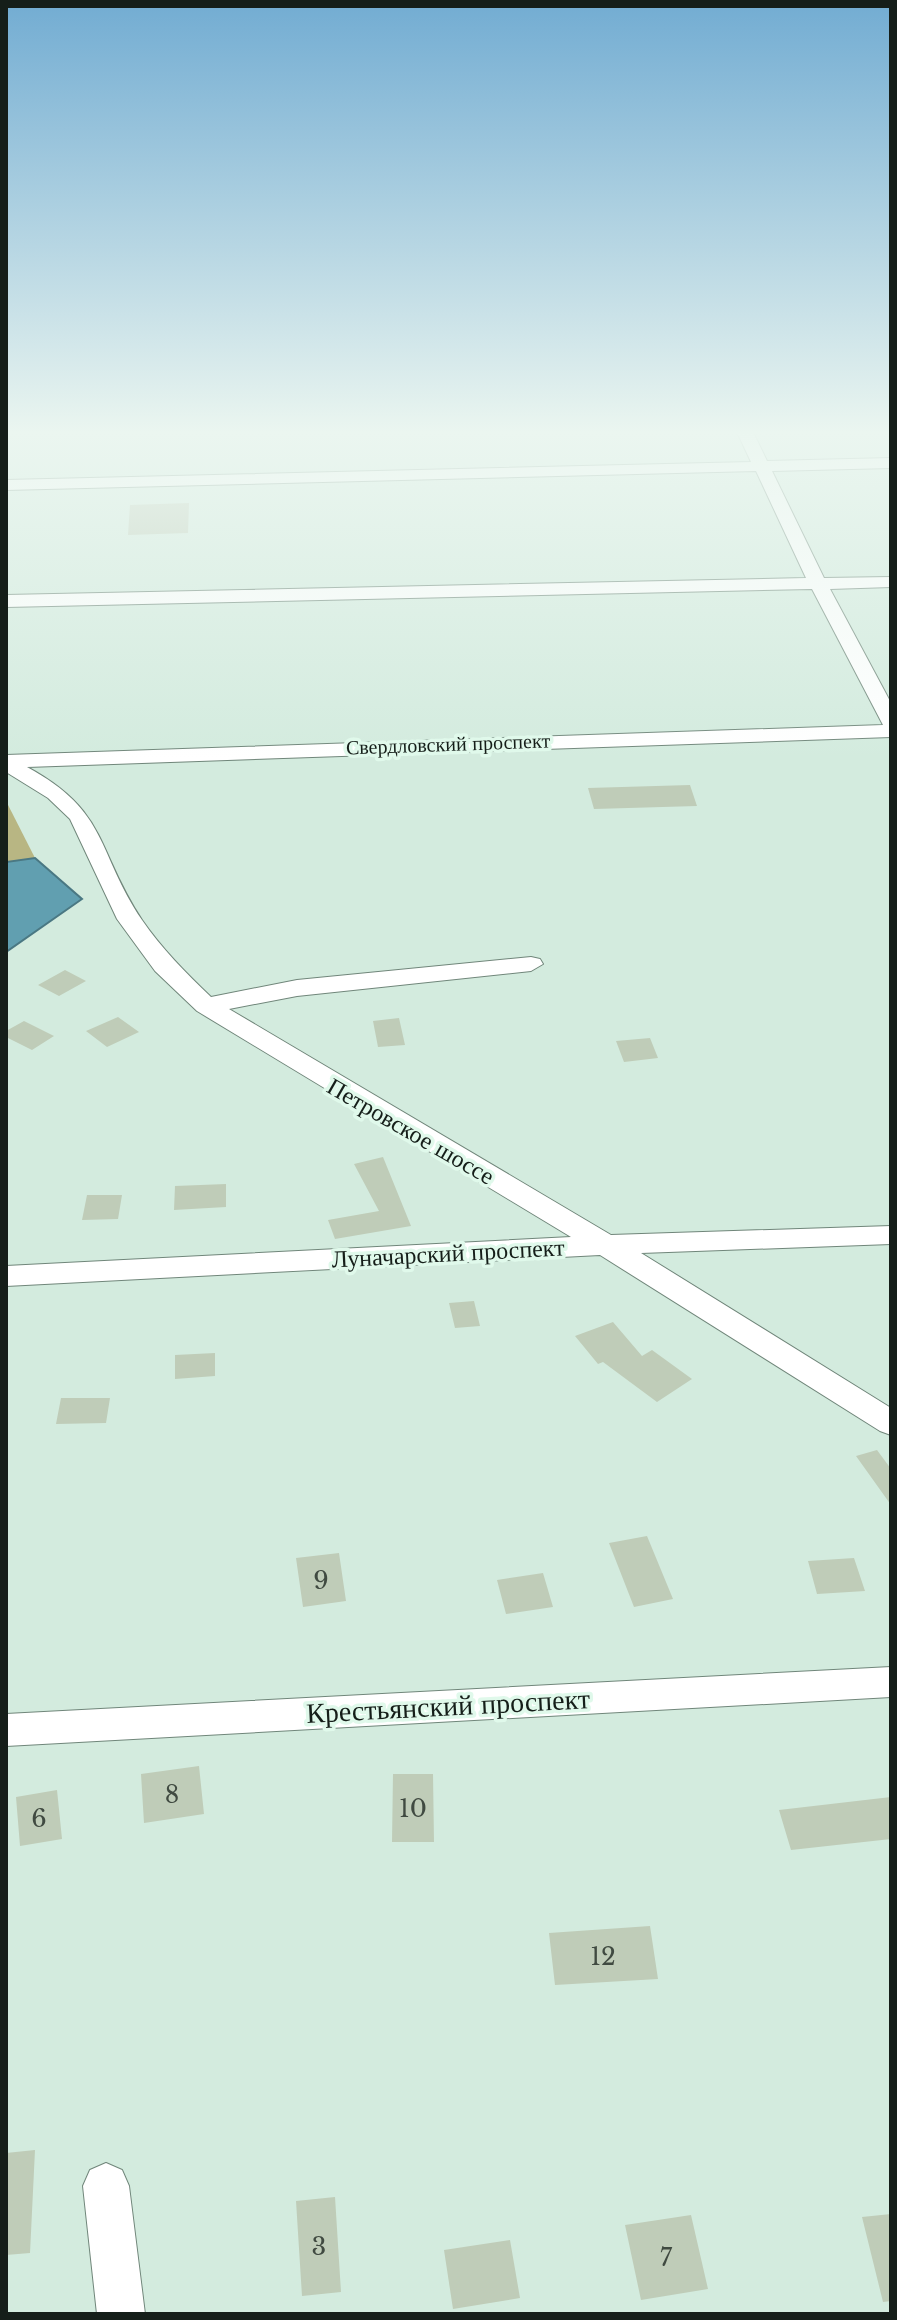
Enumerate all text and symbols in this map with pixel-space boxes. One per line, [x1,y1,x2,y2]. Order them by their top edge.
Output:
street label: Свердловский проспект [345,728,551,760]
street label: Петровское шоссе [322,1071,500,1191]
street label: Луначарский проспект [331,1232,566,1274]
house number: 9 [313,1566,329,1595]
street label: Крестьянский проспект [305,1681,591,1731]
house number: 8 [165,1780,179,1809]
house number: 10 [399,1794,427,1823]
house number: 6 [31,1804,47,1833]
house number: 12 [590,1942,616,1971]
house number: 3 [312,2232,326,2261]
house number: 7 [660,2243,673,2272]

